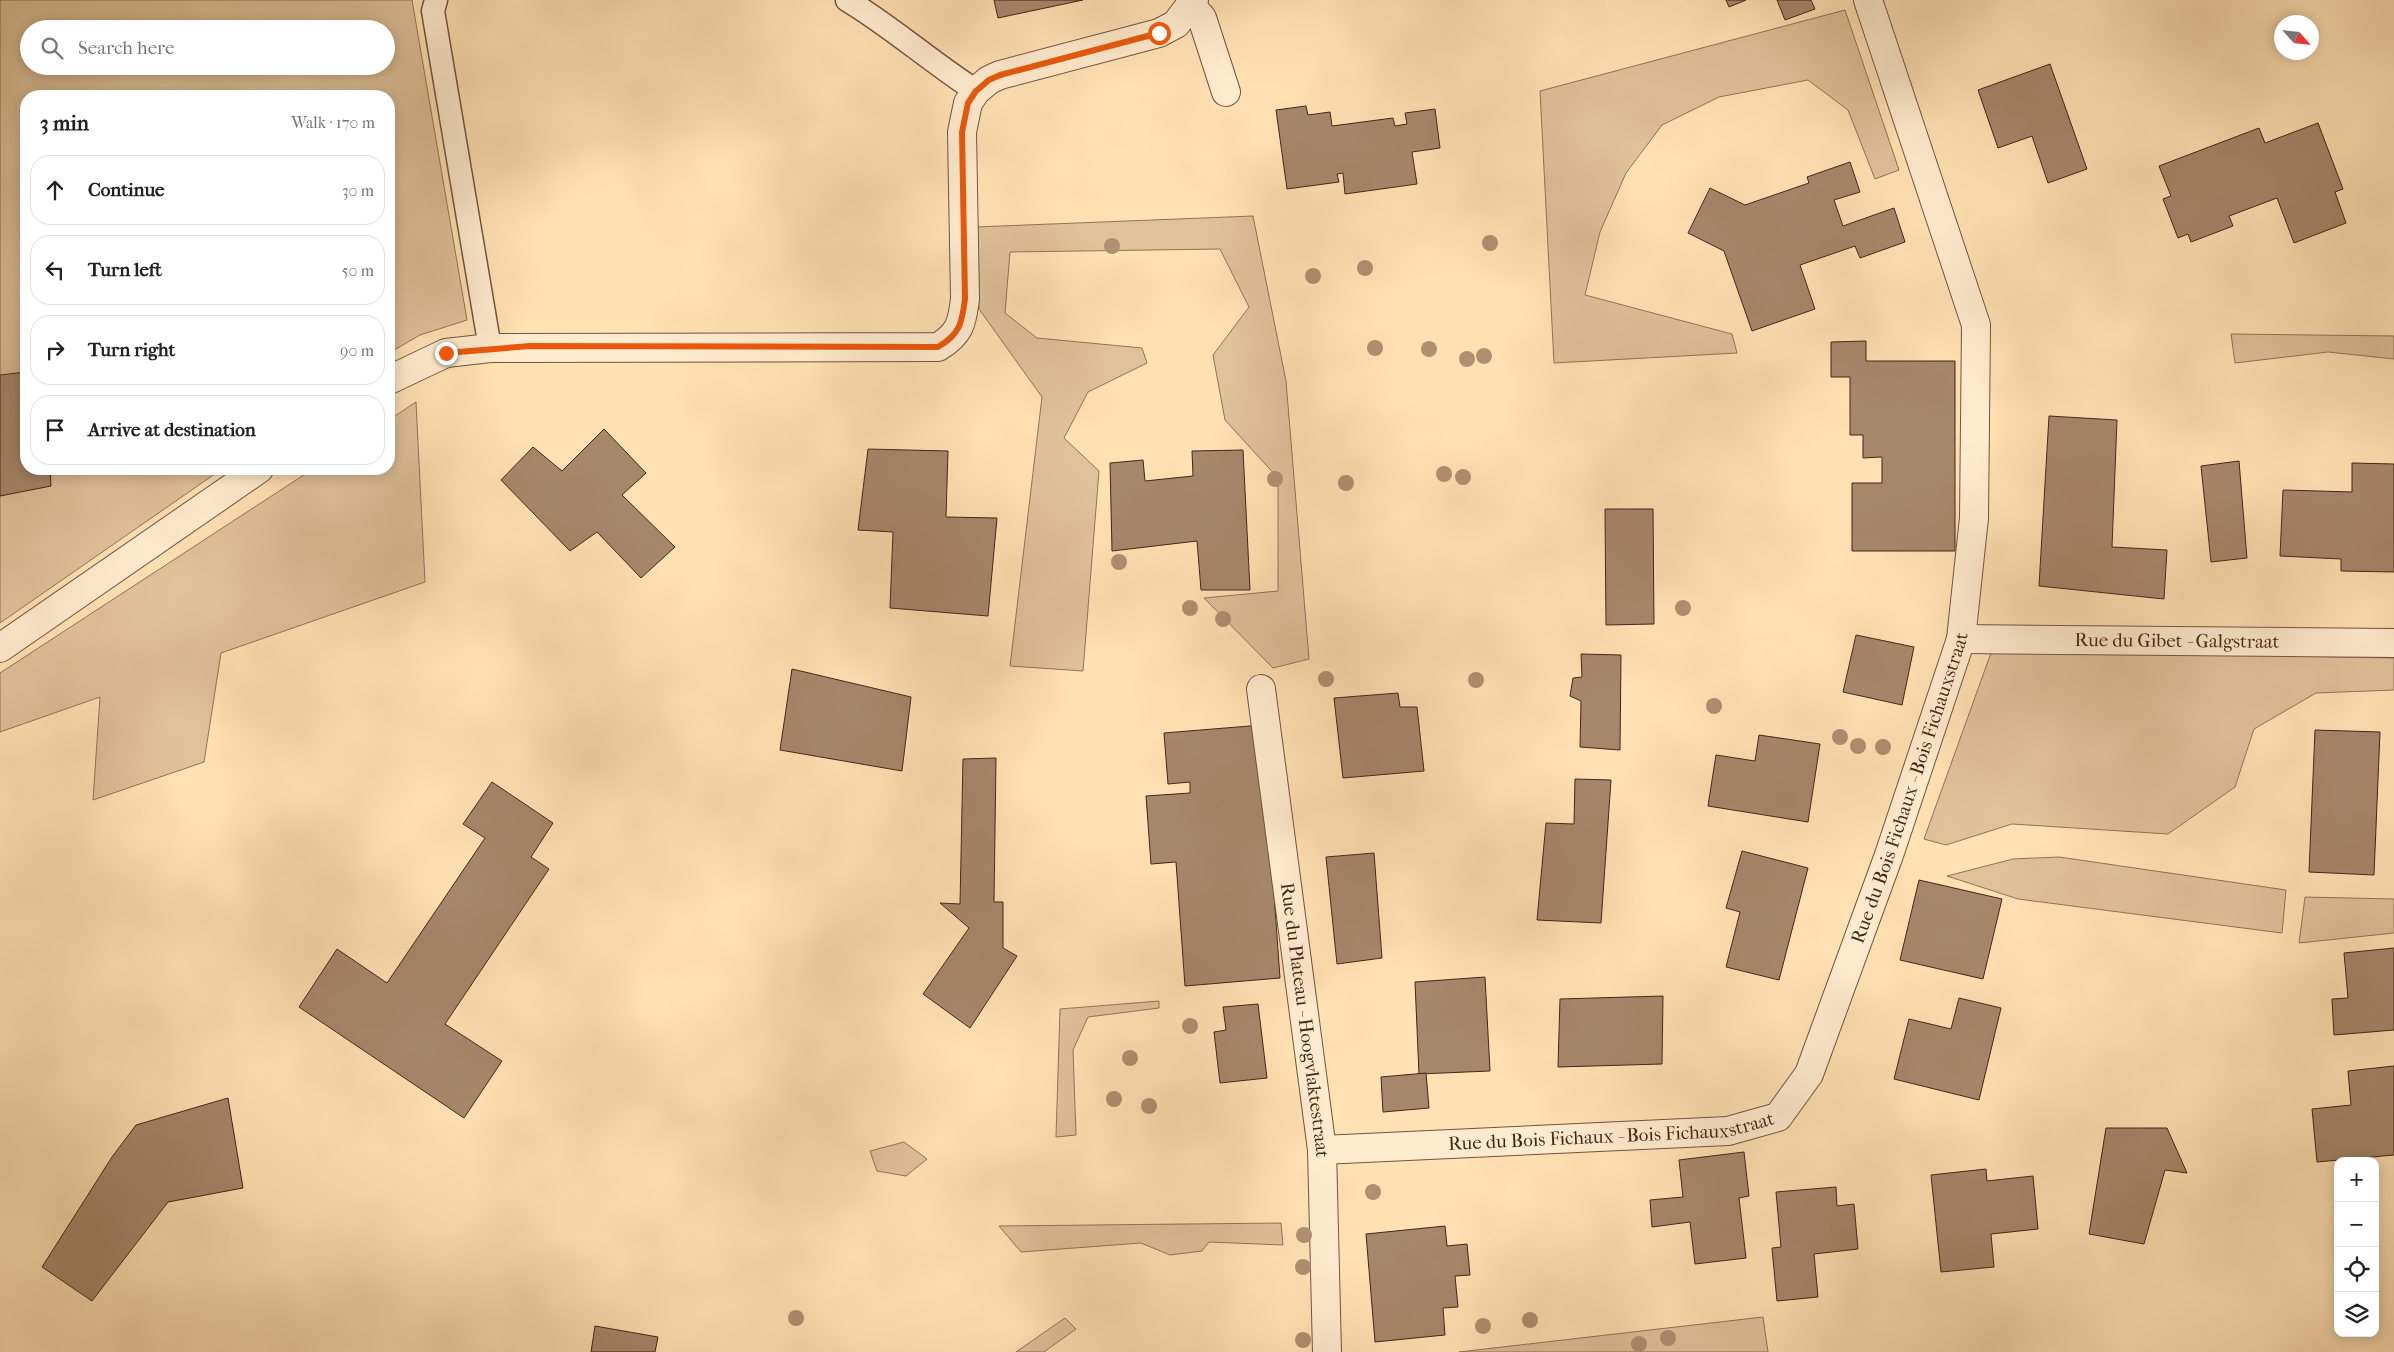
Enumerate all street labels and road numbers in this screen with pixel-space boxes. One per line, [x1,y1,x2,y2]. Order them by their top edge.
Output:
street label: Rue du Gibet - Galgstraat [2074,629,2280,653]
street label: Rue du Bois Fichaux - Bois Fichauxstraat [1847,631,1973,946]
street label: Rue du Plateau - Hoogvlaktestraat [1276,881,1333,1158]
street label: Rue du Bois Fichaux - Bois Fichauxstraat [1448,1108,1777,1155]

